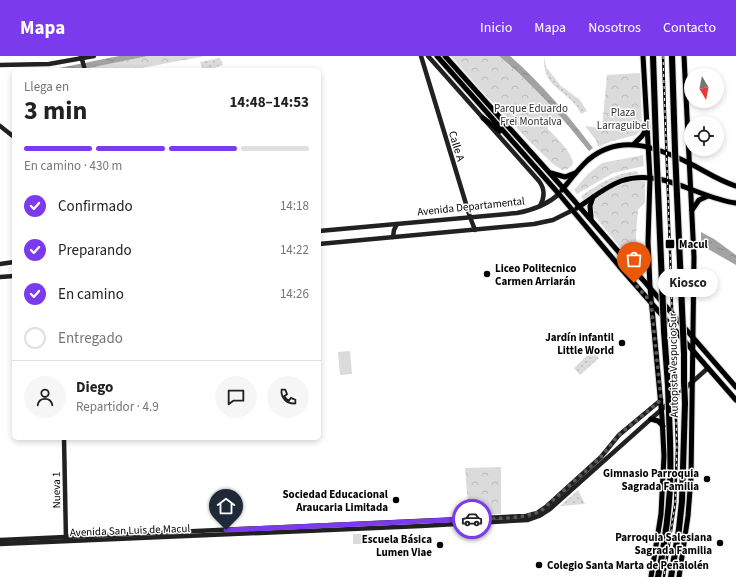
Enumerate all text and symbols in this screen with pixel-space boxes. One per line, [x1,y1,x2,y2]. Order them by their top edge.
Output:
text: Mapa [20,15,65,42]
text: Inicio [480,18,512,38]
text: Mapa [534,18,566,38]
text: Nosotros [588,18,641,38]
text: Contacto [663,18,716,38]
north arrow [684,68,724,108]
map controls [684,68,724,156]
text: Llega en [24,78,69,96]
text: 3 min [24,92,87,129]
text: 14:48–14:53 [229,92,309,113]
park label: Parque Eduardo Frei Montalva [494,101,568,129]
park label: Plaza Larraguibel [597,105,649,133]
button: locate [684,116,724,156]
street label: Calle A [445,129,468,163]
text: En camino · 430 m [24,157,122,175]
street label: Avenida Departamental [417,193,526,220]
icon: check [24,195,46,217]
text: Confirmado [58,196,133,217]
text: 14:18 [280,197,309,215]
place label: Macul [679,237,709,252]
marker: Macul [664,238,676,250]
icon: check [24,239,46,261]
text: Preparando [58,240,132,261]
text: 14:22 [280,241,309,259]
pin [617,242,651,283]
icon: bag [623,248,645,270]
place label: Liceo Politecnico Carmen Arriarán [495,261,576,289]
marker: Liceo Politecnico Carmen Arriarán [482,269,492,279]
callout: Kiosco [658,269,718,297]
text: Kiosco [669,274,707,292]
icon: check [24,283,46,305]
text: En camino [58,284,124,305]
text: 14:26 [280,285,309,303]
street label: Autopista Vespucio Sur [665,312,682,418]
text: Entregado [58,328,123,349]
place label: Jardín infantil Little World [545,330,615,358]
marker: Jardín infantil Little World [617,338,627,348]
button: person [24,376,66,418]
button: chat [215,376,257,418]
button: phone [267,376,309,418]
text: Diego [76,377,113,398]
text: Repartidor · 4.9 [76,398,159,416]
place label: Gimnasio Parroquia Sagrada Familia [603,466,699,494]
street label: Nueva 1 [49,471,64,508]
marker: Gimnasio Parroquia Sagrada Familia [702,474,712,484]
place label: Sociedad Educacional Araucaria Limitada [282,487,389,515]
pin [209,489,243,530]
icon: home [215,495,237,517]
marker: Sociedad Educacional Araucaria Limitada [391,495,401,505]
courier [452,499,492,539]
icon: car [461,508,483,530]
street label: Avenida San Luis de Macul [70,521,191,540]
place label: Parroquia Salesiana Sagrada Familia [615,530,712,558]
place label: Escuela Básica Lumen Viae [362,532,432,560]
marker: Parroquia Salesiana Sagrada Familia [715,538,725,548]
marker: Escuela Básica Lumen Viae [435,540,445,550]
place label: Colegio Santa Marta de Peñalolén [547,558,709,573]
marker: Colegio Santa Marta de Peñalolén [534,560,544,570]

